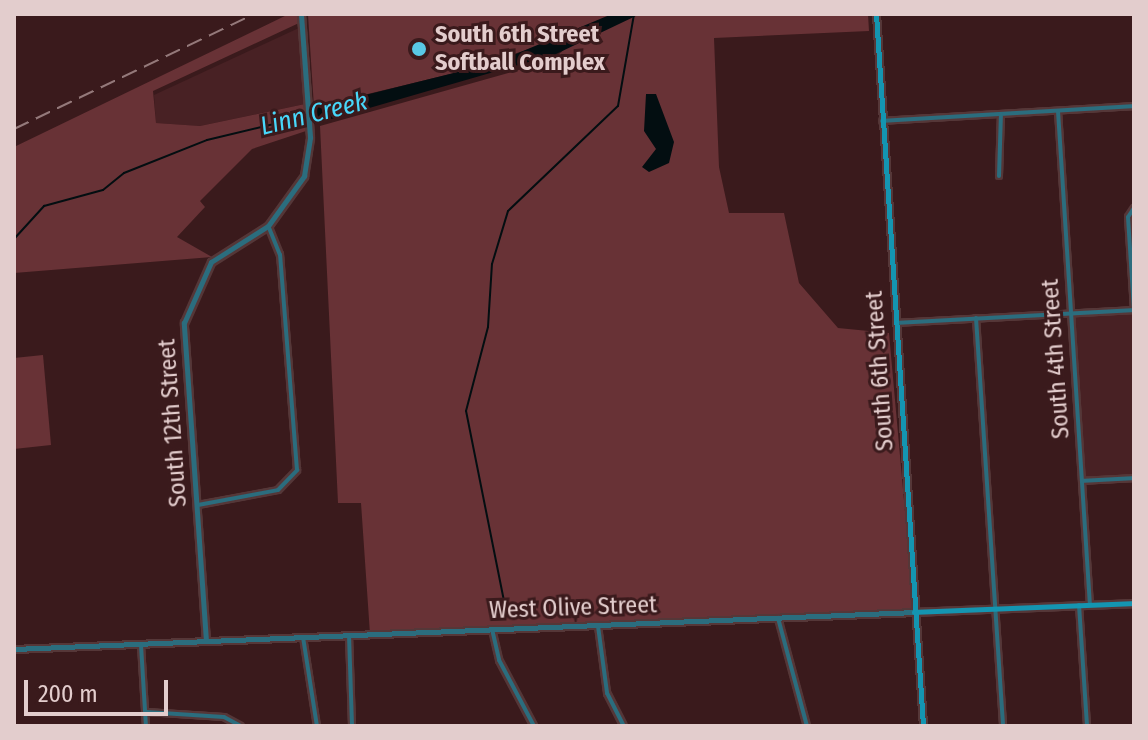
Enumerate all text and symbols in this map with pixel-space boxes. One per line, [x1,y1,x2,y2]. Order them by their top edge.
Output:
place label: South 6th Street Softball Complex [435,21,605,77]
marker: South 6th Street Softball Complex [410,40,428,58]
water label: Linn Creek [257,86,371,142]
street label: South 4th Street [1036,278,1076,440]
street label: South 6th Street [860,290,900,452]
street label: South 12th Street [153,338,193,508]
street label: West Olive Street [489,591,657,625]
scale bar [28,664,172,714]
text: 200 m [38,680,98,708]

